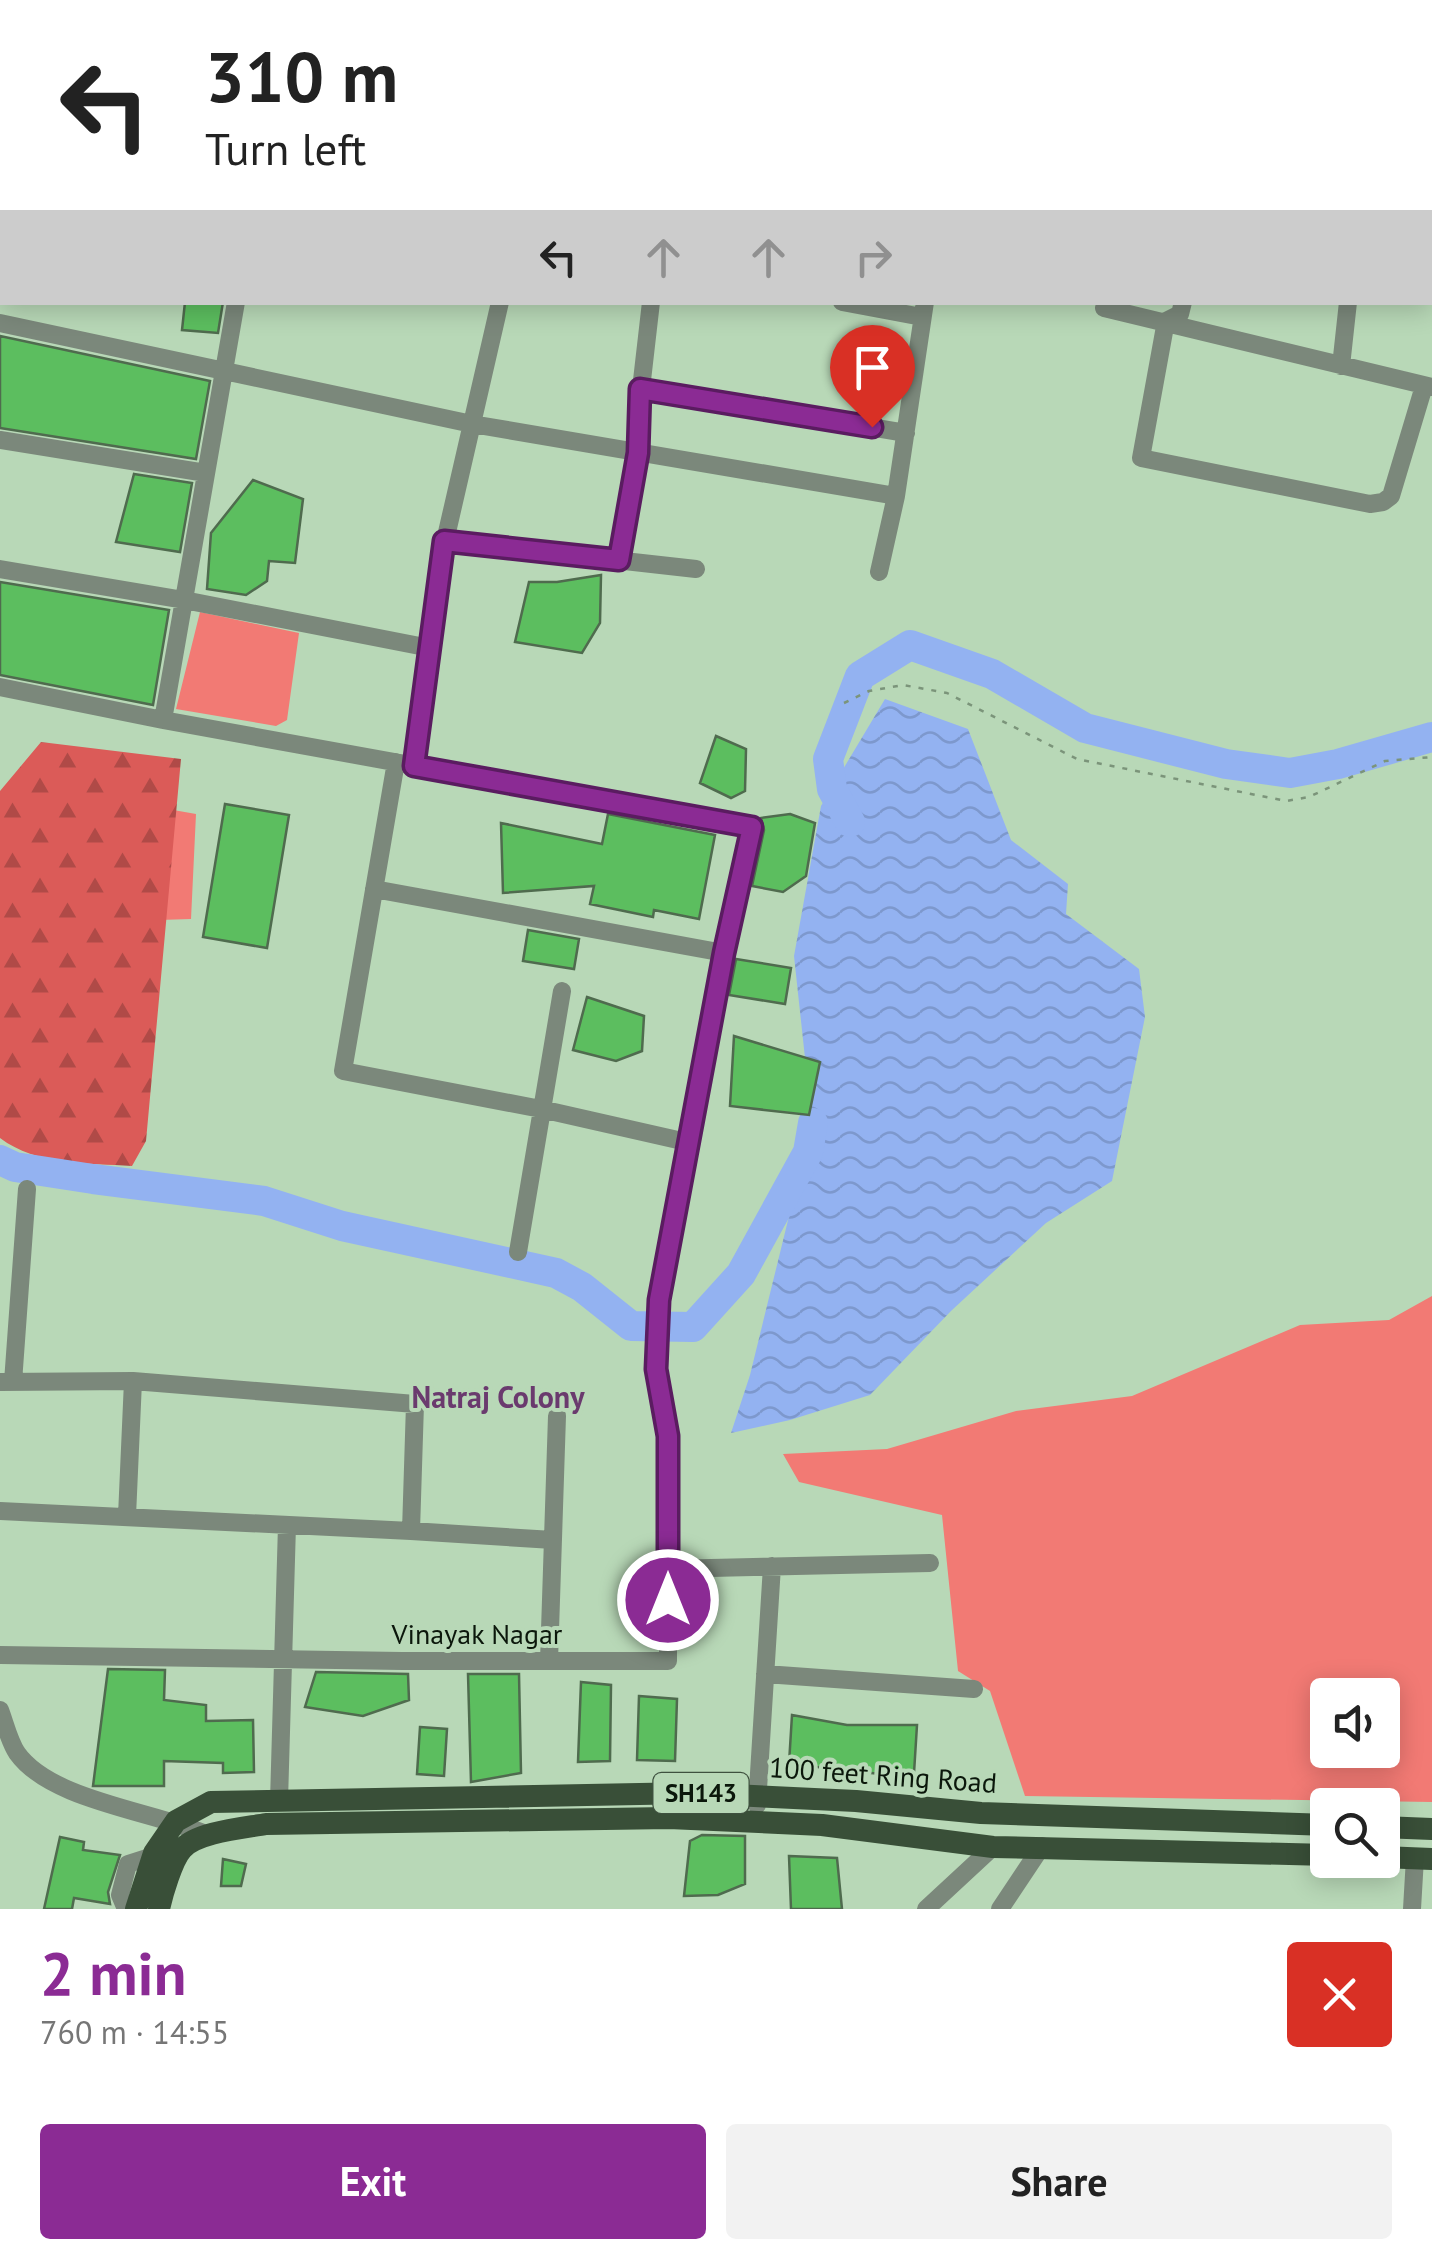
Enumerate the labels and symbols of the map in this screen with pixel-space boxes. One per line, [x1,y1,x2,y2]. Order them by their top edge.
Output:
pin [830,325,915,428]
district label: Natraj Colony [411,1377,585,1416]
position arrow [616,1548,720,1652]
street label: Vinayak Nagar [391,1615,563,1652]
street label: 100 feet Ring Road [768,1748,998,1801]
road number: SH143 [654,1773,748,1813]

